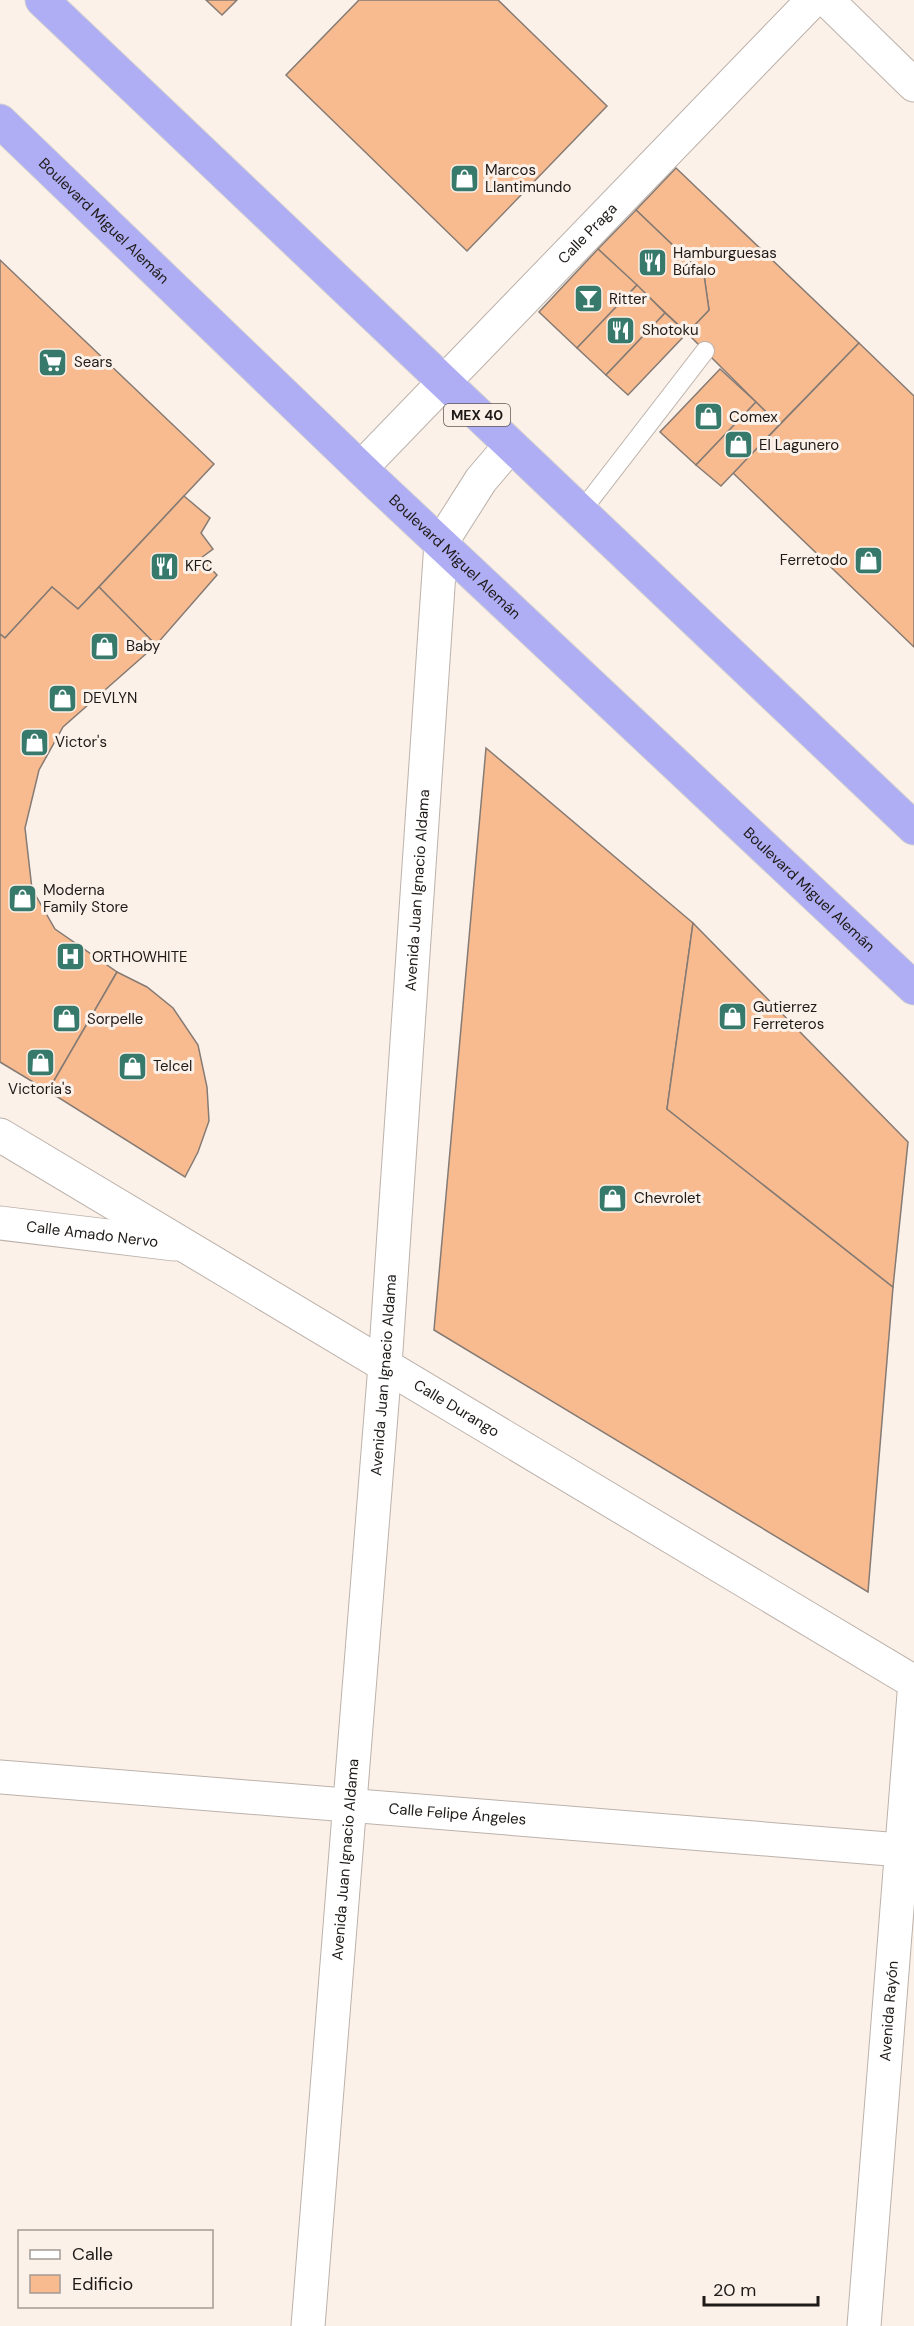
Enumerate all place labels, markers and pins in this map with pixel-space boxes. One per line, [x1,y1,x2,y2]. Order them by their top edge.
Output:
place label: Marcos Llantimundo [485,160,571,197]
shop icon: Marcos Llantimundo [448,163,480,195]
place label: Hamburguesas Búfalo [673,243,777,280]
restaurant icon: Hamburguesas Búfalo [636,246,668,278]
bar icon: Ritter [572,283,604,315]
place label: Ritter [609,289,648,309]
restaurant icon: Shotoku [605,314,637,346]
place label: Shotoku [642,320,699,340]
supermarket icon: Sears [37,346,69,378]
place label: Sears [74,352,112,372]
shop icon: Comex [692,401,724,433]
place label: Comex [729,407,778,427]
shop icon: El Lagunero [722,429,754,461]
place label: El Lagunero [759,435,839,455]
shop icon: Ferretodo [853,544,885,576]
restaurant icon: KFC [148,550,180,582]
place label: Ferretodo [780,550,848,570]
place label: KFC [185,556,213,576]
shop icon: Baby [89,630,121,662]
place label: Baby [126,636,161,656]
shop icon: DEVLYN [46,682,78,714]
place label: DEVLYN [83,688,137,708]
shop icon: Victor's [18,726,50,758]
place label: Victor's [55,732,107,752]
place label: Moderna Family Store [43,880,128,917]
shop icon: Moderna Family Store [6,883,38,915]
hospital icon: ORTHOWHITE [55,941,87,973]
place label: ORTHOWHITE [92,947,188,967]
place label: Gutierrez Ferreteros [753,997,824,1034]
shop icon: Gutierrez Ferreteros [716,1000,748,1032]
shop icon: Sorpelle [50,1003,82,1035]
place label: Sorpelle [87,1009,143,1029]
shop icon: Victoria's [24,1046,56,1078]
shop icon: Telcel [116,1050,148,1082]
place label: Telcel [153,1056,192,1076]
place label: Victoria's [8,1079,72,1099]
shop icon: Chevrolet [597,1182,629,1214]
place label: Chevrolet [634,1188,701,1208]

